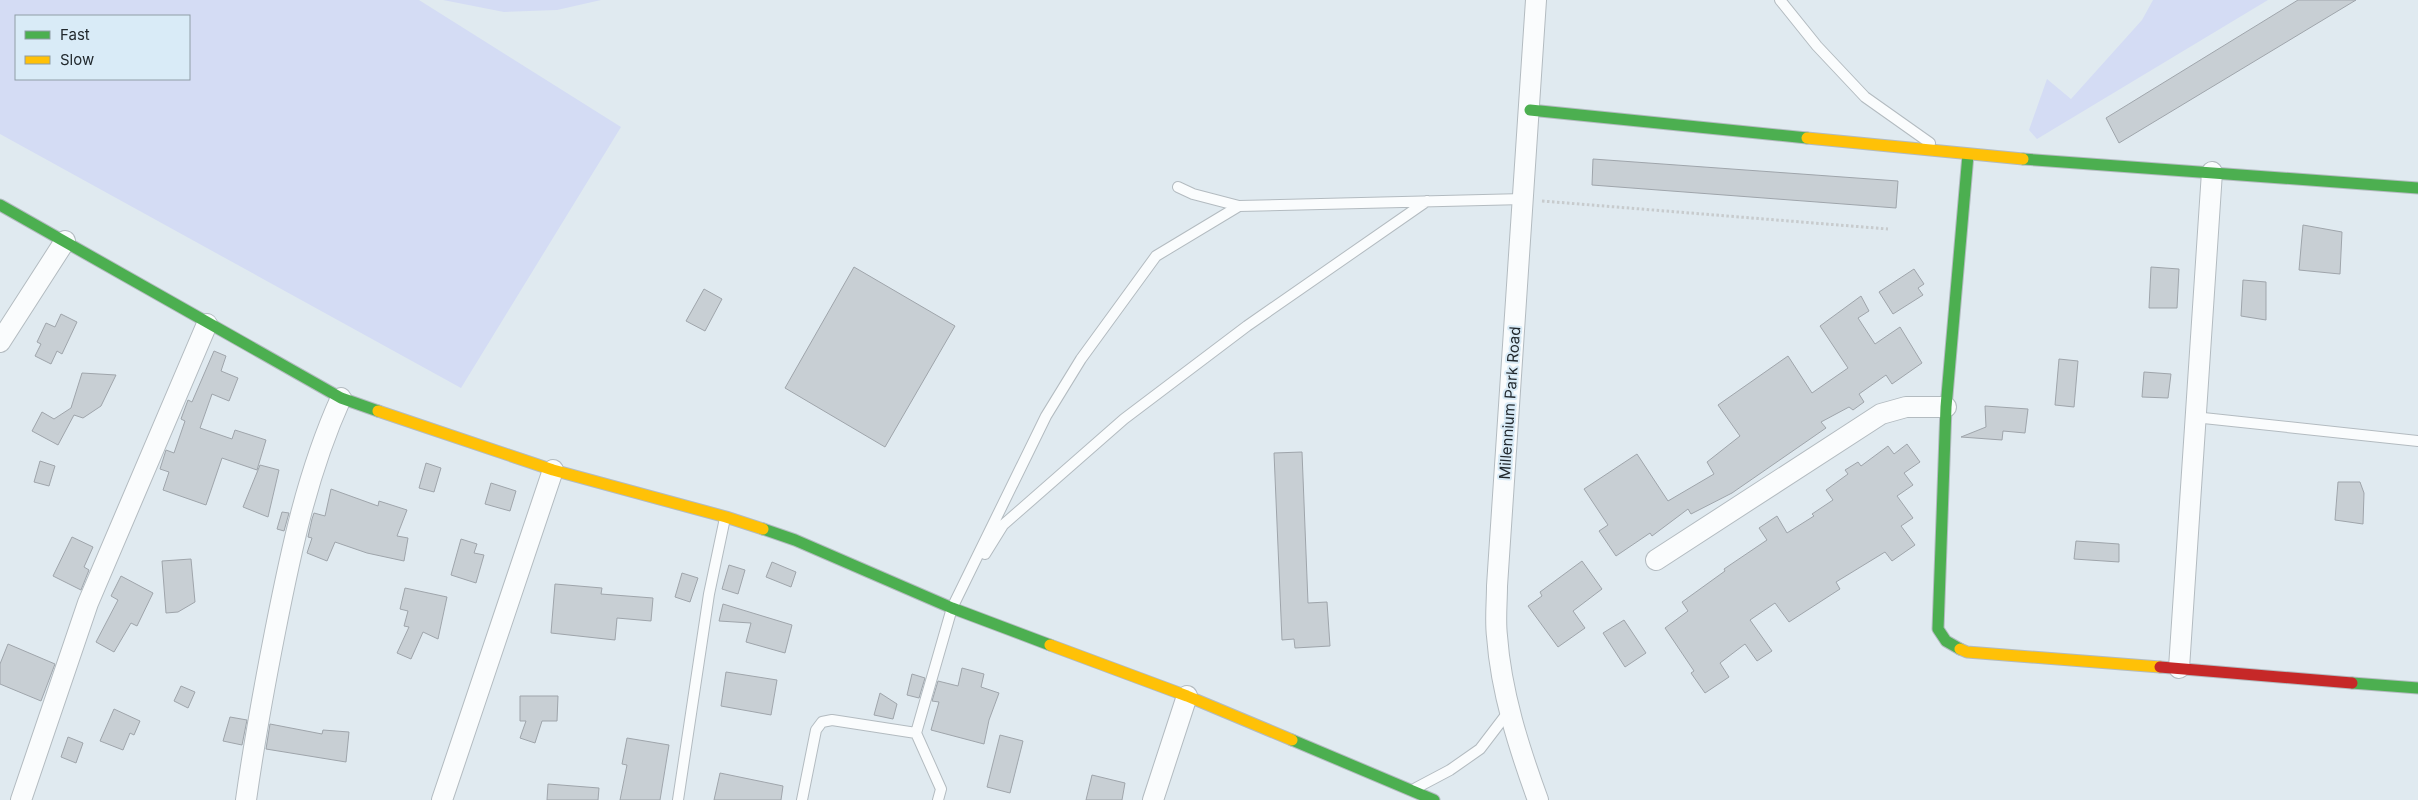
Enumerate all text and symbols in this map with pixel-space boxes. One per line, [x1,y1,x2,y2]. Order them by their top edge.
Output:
legend [15,15,190,80]
text: Fast [60,25,90,44]
text: Slow [60,50,94,69]
street label: Millennium Park Road [1495,326,1524,480]

